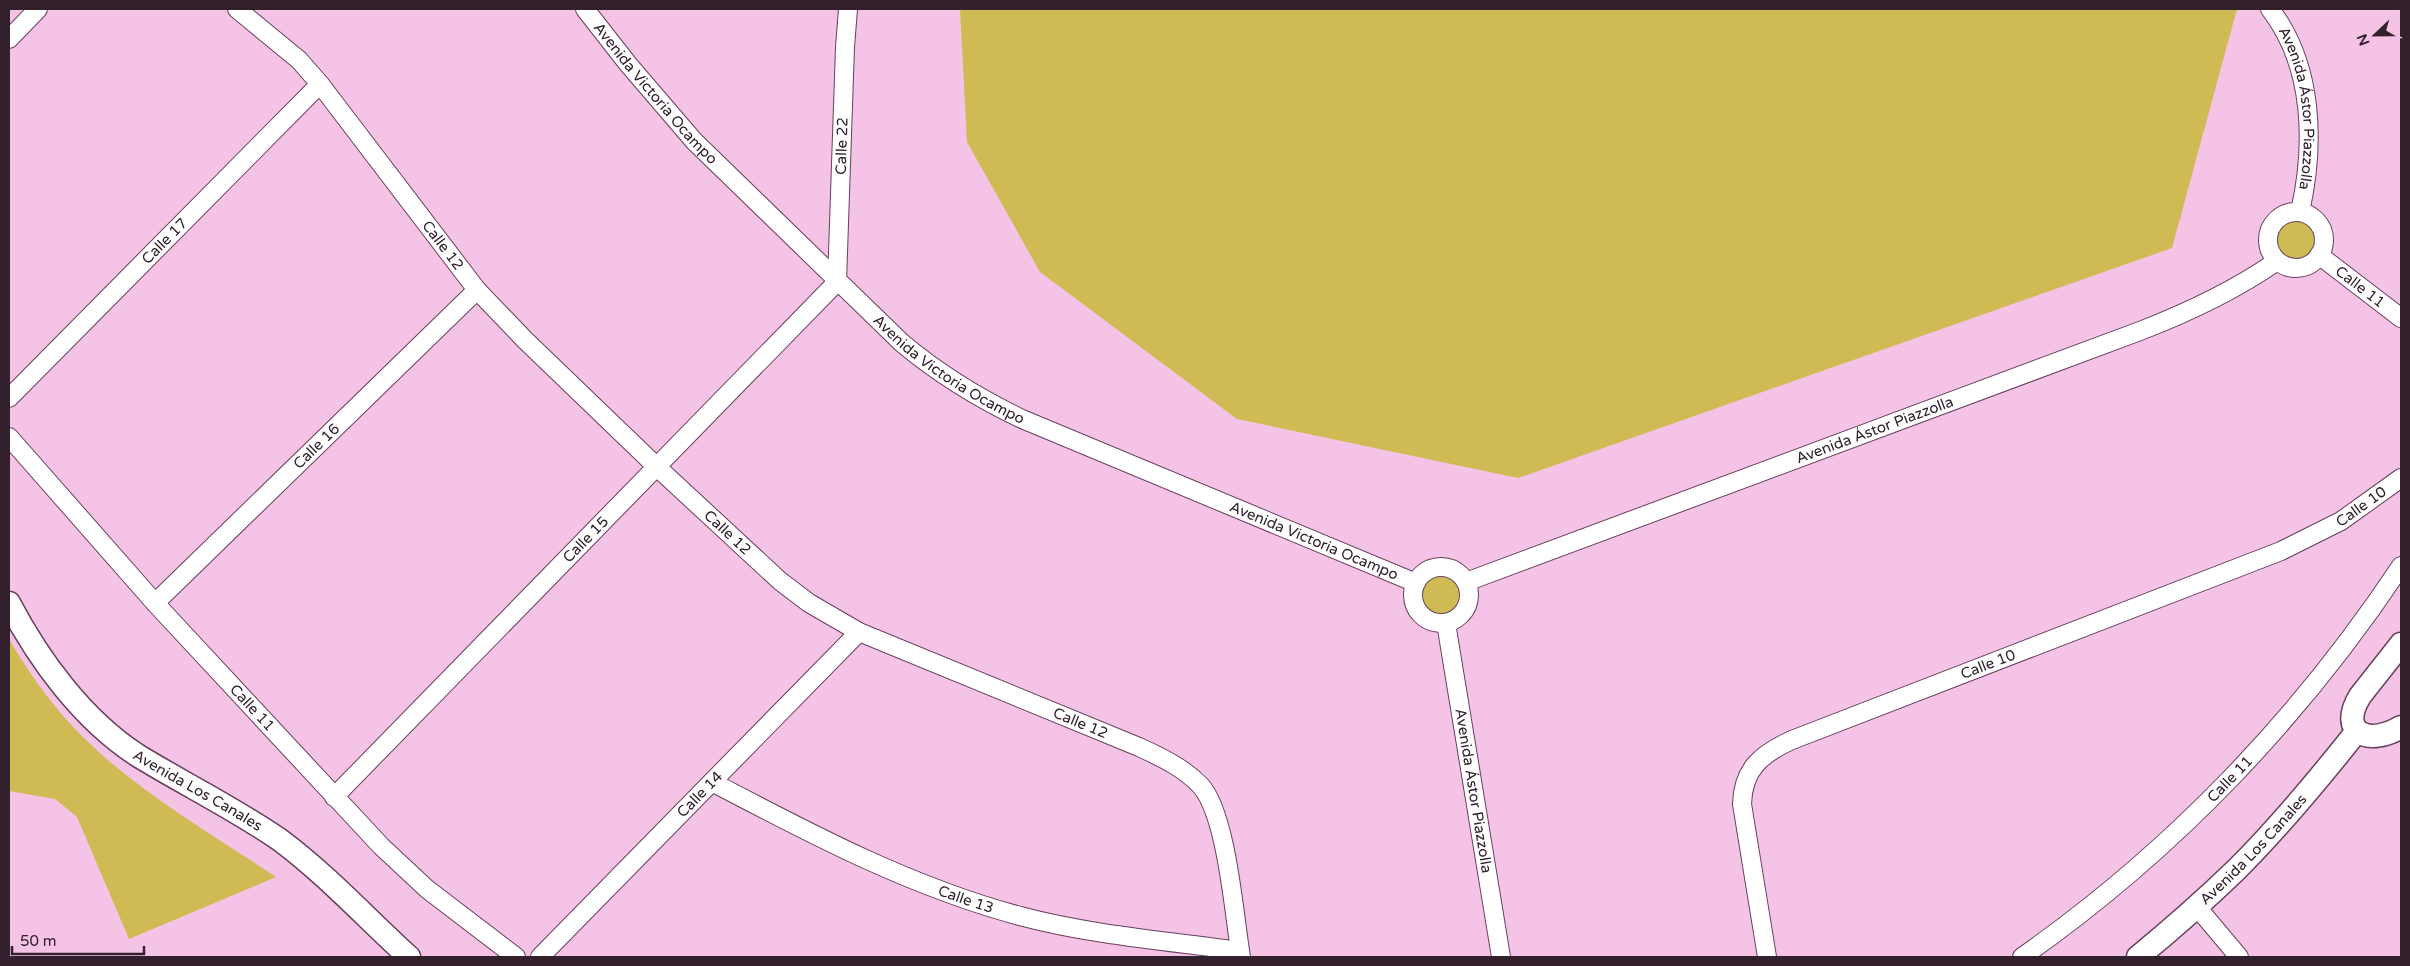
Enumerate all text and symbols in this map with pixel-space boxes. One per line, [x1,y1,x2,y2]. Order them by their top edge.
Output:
north arrow [2350,10,2400,60]
street label: Avenida Victoria Ocampo [590,19,721,168]
street label: Avenida Ástor Piazzolla [2275,24,2318,191]
text: N [2353,31,2373,48]
street label: Calle 22 [832,117,852,175]
street label: Calle 17 [138,214,191,268]
street label: Calle 12 [418,217,468,274]
street label: Calle 11 [2332,262,2389,311]
street label: Avenida Victoria Ocampo [869,311,1028,428]
street label: Avenida Ástor Piazzolla [1793,392,1956,467]
street label: Calle 16 [289,420,343,473]
street label: Calle 10 [2332,482,2390,531]
street label: Avenida Victoria Ocampo [1227,497,1401,584]
street label: Calle 12 [700,506,755,559]
street label: Calle 15 [559,513,612,566]
street label: Calle 10 [1958,645,2018,683]
street label: Calle 11 [226,680,279,735]
street label: Calle 12 [1050,704,1111,742]
street label: Avenida Ástor Piazzolla [1451,707,1496,874]
street label: Avenida Los Canales [130,746,266,835]
street label: Calle 11 [2203,752,2256,806]
street label: Calle 14 [673,767,726,821]
street label: Avenida Los Canales [2196,790,2311,908]
street label: Calle 13 [936,881,996,917]
scale bar [12,924,145,956]
text: 50 m [20,932,57,950]

